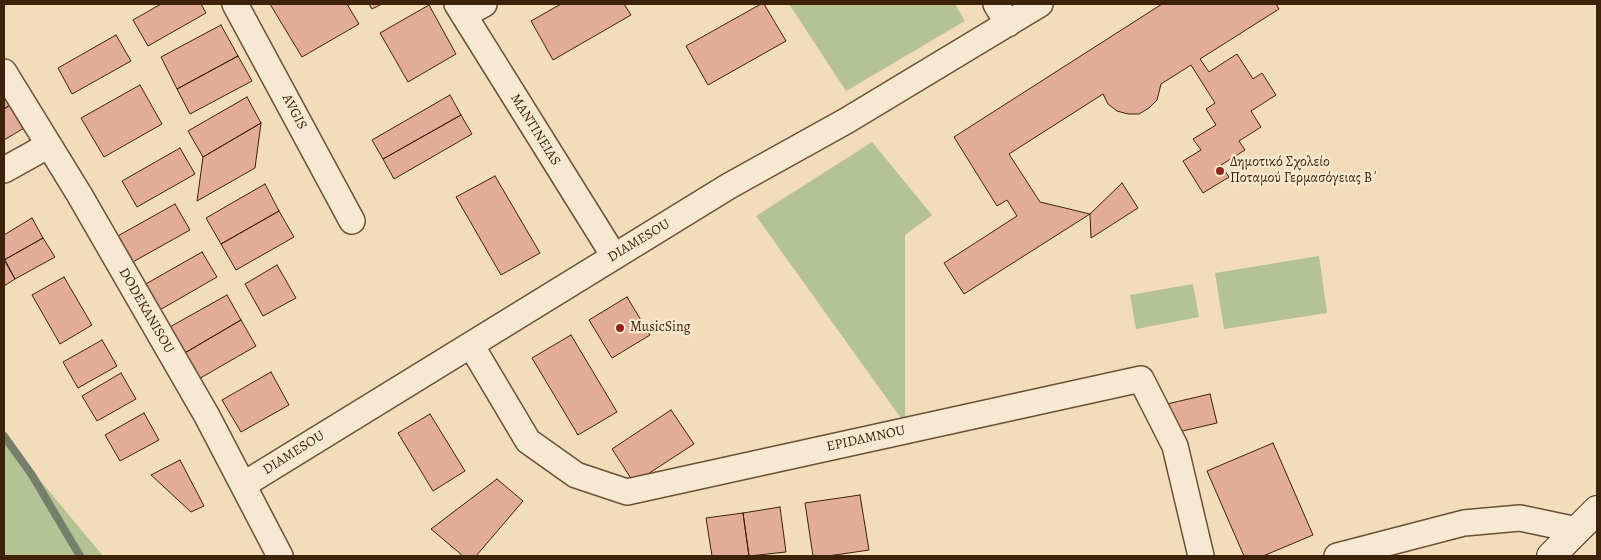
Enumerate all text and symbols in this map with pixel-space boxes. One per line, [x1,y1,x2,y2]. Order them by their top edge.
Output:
street label: AVGIS [278,91,310,133]
street label: MANTINEIAS [506,91,564,169]
place label: Δημοτικό Σχολείο Ποταμού Γερμασόγειας Β΄ [1230,155,1378,188]
marker: Δημοτικό Σχολείο Ποταμού Γερμασόγειας Β΄ [1214,165,1226,177]
street label: DIAMESOU [605,216,673,266]
street label: DODEKANISOU [115,265,177,357]
place label: MusicSing [630,320,691,336]
marker: MusicSing [614,322,626,334]
street label: EPIDAMNOU [825,422,907,456]
street label: DIAMESOU [260,427,328,479]

